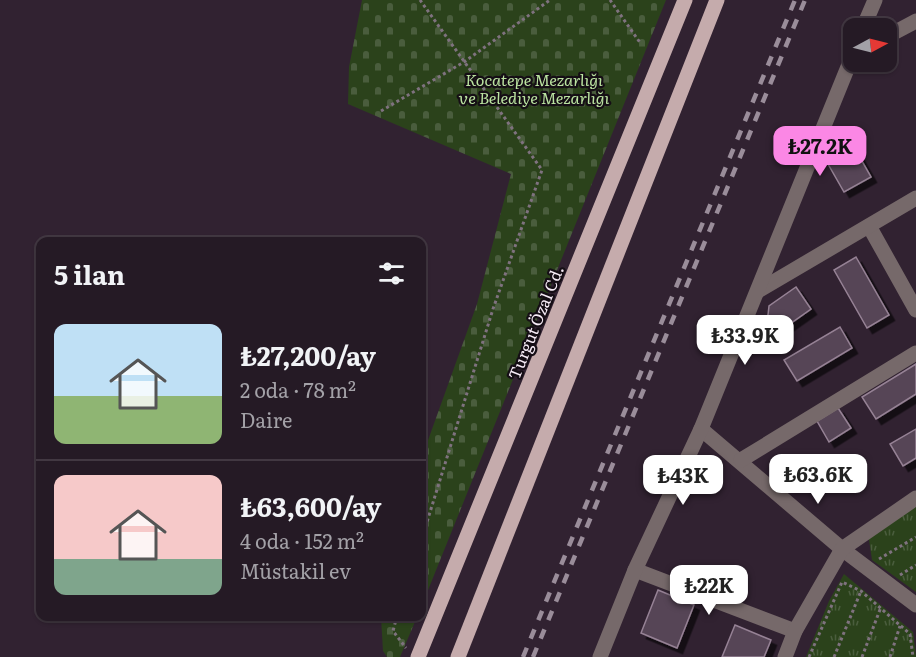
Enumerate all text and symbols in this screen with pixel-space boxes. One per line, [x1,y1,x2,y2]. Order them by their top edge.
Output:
north arrow [843,18,897,72]
map controls [843,18,897,72]
park label: Kocatepe Mezarlığı ve Belediye Mezarlığı [459,67,610,109]
pin: ₺27.2K [771,126,869,177]
text: ₺27.2K [787,130,853,160]
text: 5 ilan [54,254,125,293]
icon: filters [375,257,408,290]
street label: Turgut Özal Cd. [501,261,569,383]
pin: ₺33.9K [696,315,794,366]
text: ₺33.9K [711,319,779,349]
text: ₺27,200/ay [240,335,376,374]
icon: home [102,348,174,420]
text: 2 oda · 78 m² [240,374,356,404]
text: Daire [240,404,292,434]
pin: ₺63.6K [769,454,867,505]
pin: ₺43K [647,455,719,506]
text: ₺63.6K [783,458,853,488]
text: ₺43K [657,459,709,489]
text: ₺63,600/ay [240,486,382,525]
icon: home [102,499,174,571]
text: 4 oda · 152 m² [240,525,364,555]
text: Müstakil ev [240,555,351,585]
pin: ₺22K [673,565,745,616]
text: ₺22K [684,569,734,599]

